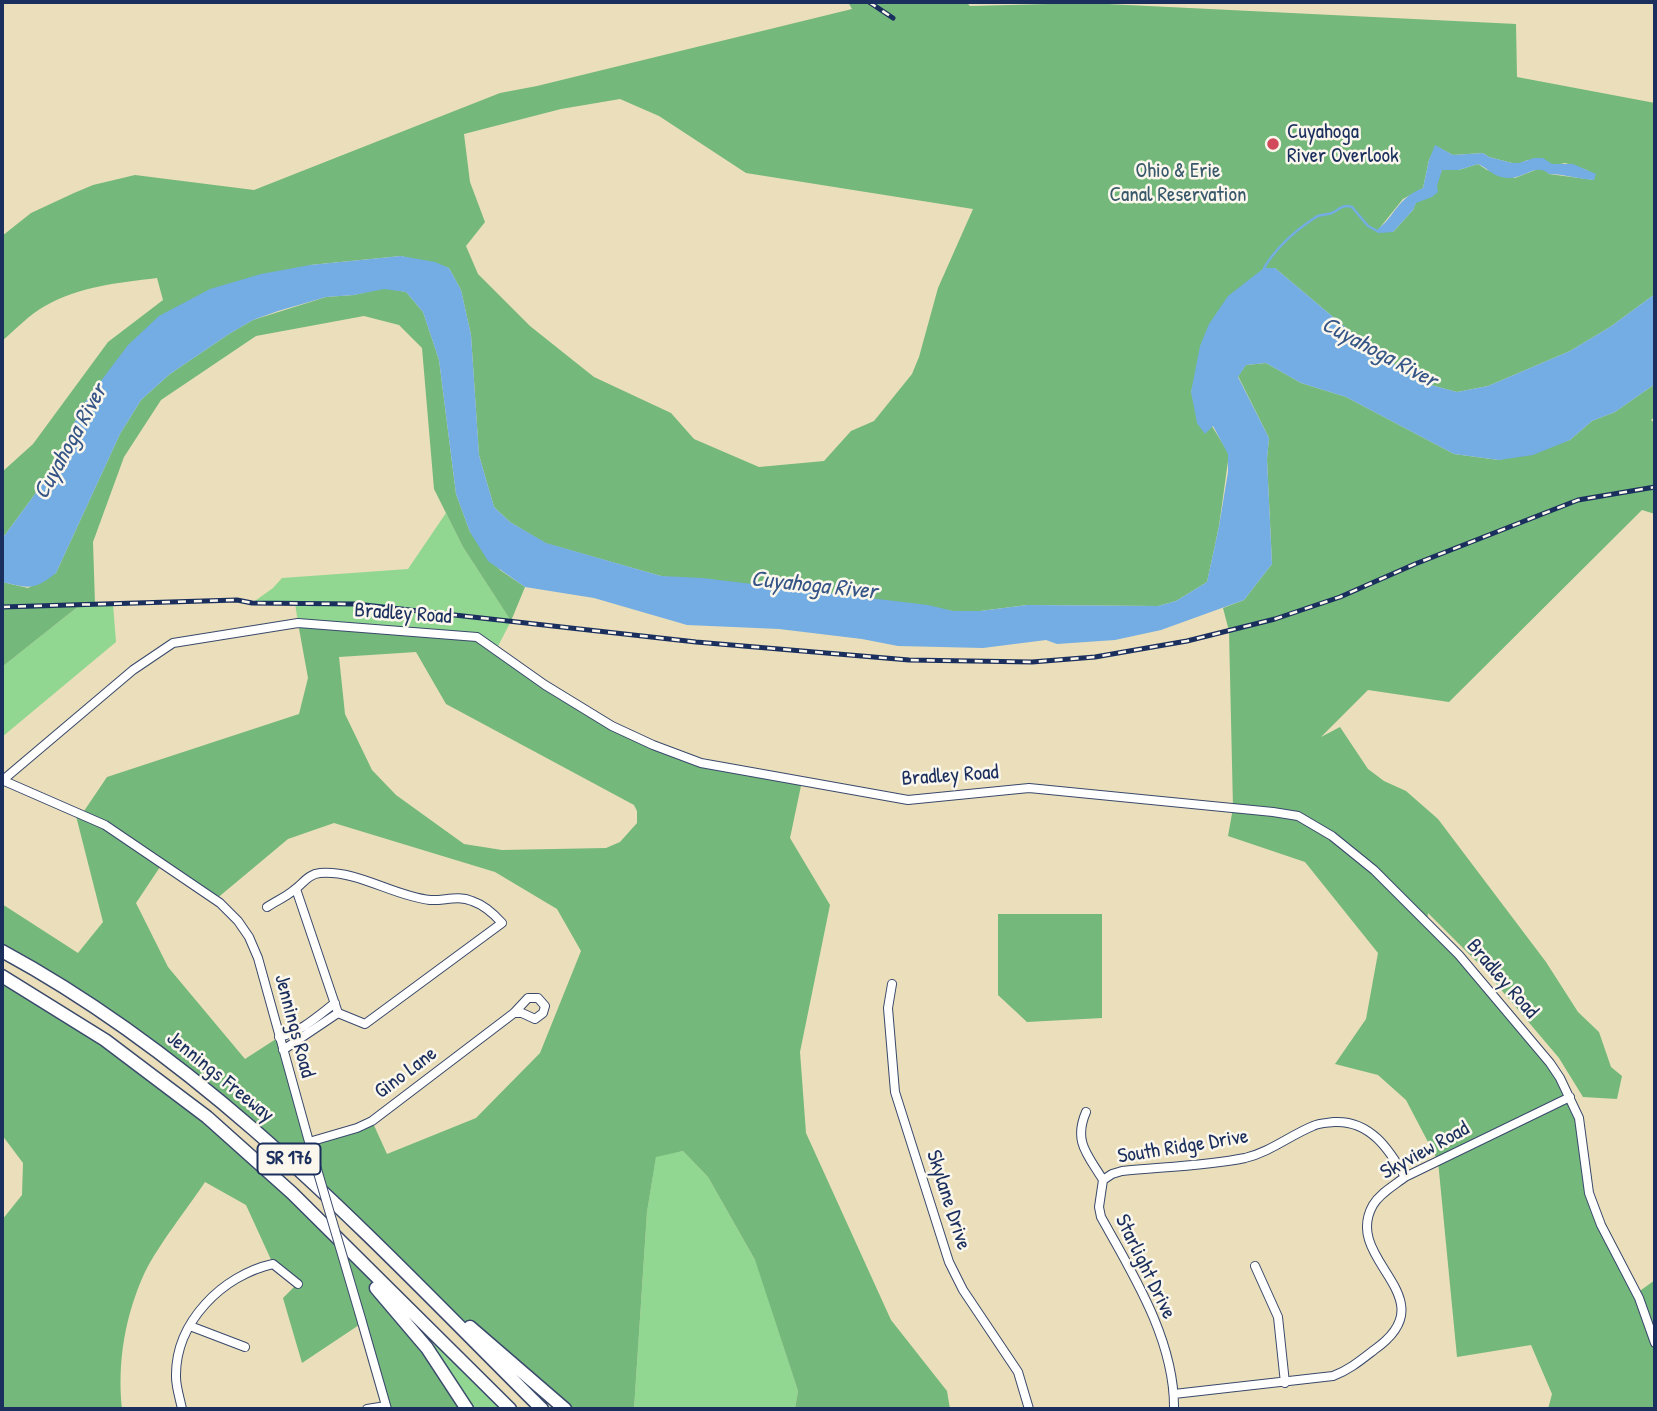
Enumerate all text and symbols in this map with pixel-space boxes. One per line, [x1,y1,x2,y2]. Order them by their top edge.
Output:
place label: Cuyahoga River Overlook [1287,119,1399,169]
marker: Cuyahoga River Overlook [1265,136,1281,152]
park label: Ohio & Erie Canal Reservation [1110,158,1246,208]
water label: Cuyahoga River [1317,311,1441,395]
water label: Cuyahoga River [28,380,114,504]
water label: Cuyahoga River [749,566,879,606]
street label: Bradley Road [354,598,452,630]
street label: Bradley Road [901,760,999,792]
street label: Bradley Road [1461,934,1543,1024]
street label: Jennings Road [268,972,320,1080]
street label: Jennings Freeway [161,1026,279,1128]
street label: Gino Lane [370,1041,442,1105]
street label: Skyview Road [1376,1116,1474,1186]
street label: South Ridge Drive [1116,1124,1250,1170]
road number: SR 176 [258,1144,320,1175]
street label: Skylane Drive [920,1147,976,1253]
street label: Starlight Drive [1109,1211,1181,1323]

